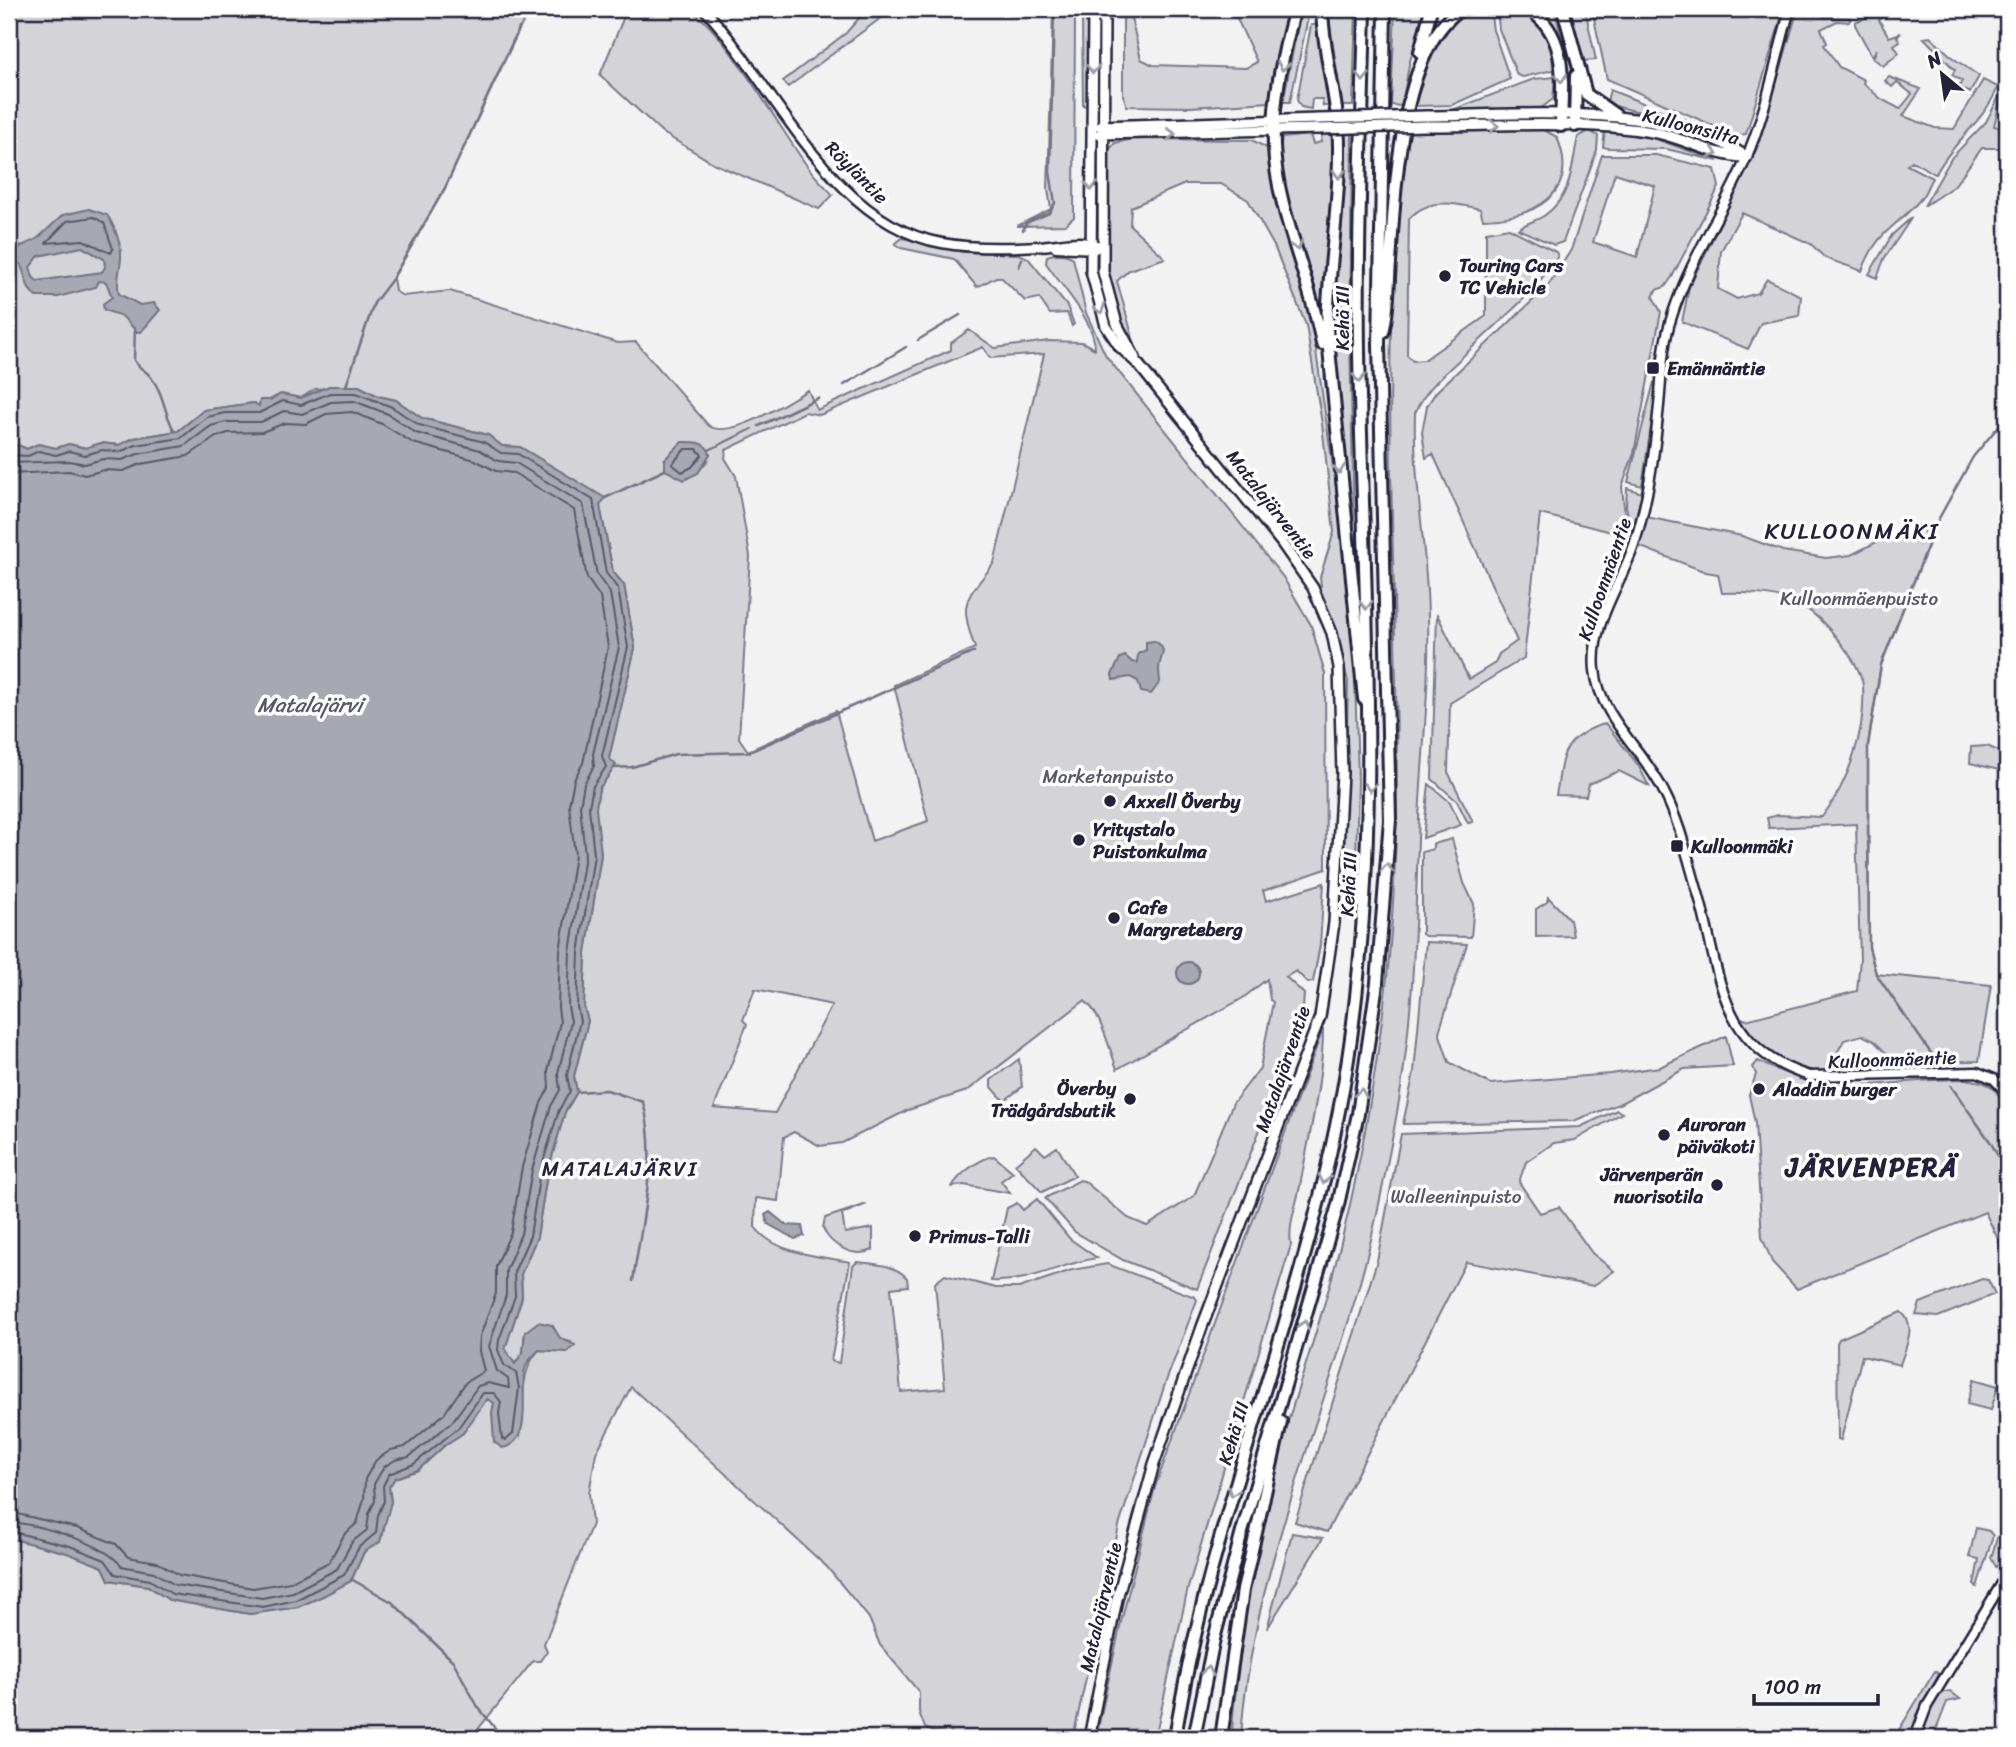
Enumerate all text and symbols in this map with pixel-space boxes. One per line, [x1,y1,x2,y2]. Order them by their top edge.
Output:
north arrow [1908,38,1978,108]
text: N [1919,42,1948,78]
one-way arrow [1276,61,1291,72]
one-way arrow [1085,65,1101,75]
one-way arrow [1355,72,1371,83]
one-way arrow [1553,73,1568,84]
street label: Kulloonsilta [1639,99,1743,155]
one-way arrow [1489,118,1500,134]
one-way arrow [1166,127,1177,142]
street label: Röyläntie [817,133,897,212]
one-way arrow [1706,144,1718,159]
one-way arrow [1331,169,1346,180]
one-way arrow [1083,181,1099,192]
one-way arrow [1289,239,1304,251]
place label: Touring Cars TC Vehicle [1459,249,1565,304]
marker: Touring Cars TC Vehicle [1437,268,1453,284]
street label: Kehä III [1326,285,1359,350]
one-way arrow [1092,302,1106,314]
place label: Emännäntie [1667,352,1766,385]
marker: Emännäntie [1645,360,1661,376]
one-way arrow [1351,373,1367,384]
street label: Matalajärventie [1218,442,1325,567]
one-way arrow [1332,463,1347,474]
district label: KULLOONMÄKI [1764,511,1940,552]
street label: Kulloonmäentie [1568,513,1641,645]
park label: Kulloonmäenpuisto [1780,582,1938,615]
one-way arrow [1359,600,1374,611]
water label: Matalajärvi [258,686,367,724]
park label: Marketanpuisto [1042,760,1174,793]
one-way arrow [1362,783,1378,793]
place label: Axxell Överby [1123,785,1242,818]
marker: Axxell Överby [1102,793,1118,809]
place label: Yritystalo Puistonkulma [1093,813,1207,868]
place label: Kulloonmäki [1690,830,1794,863]
marker: Yritystalo Puistonkulma [1071,832,1087,848]
marker: Kulloonmäki [1669,838,1685,854]
street label: Kehä III [1330,851,1367,917]
one-way arrow [1379,862,1394,873]
place label: Cafe Margreteberg [1127,891,1243,946]
marker: Cafe Margreteberg [1106,910,1122,926]
street label: Matalajärventie [1245,1001,1320,1137]
street label: Kulloonmäentie [1827,1041,1957,1078]
place label: Överby Trädgårdsbutik [991,1072,1117,1127]
place label: Aladdin burger [1772,1073,1898,1106]
marker: Aladdin burger [1751,1081,1767,1097]
one-way arrow [1353,1088,1368,1099]
marker: Överby Trädgårdsbutik [1122,1091,1138,1107]
place label: Auroran päiväkoti [1676,1108,1755,1163]
marker: Auroran päiväkoti [1656,1127,1672,1143]
district label: JÄRVENPERÄ [1784,1144,1959,1190]
district label: MATALAJÄRVI [542,1150,698,1188]
place label: Järvenperän nuorisotila [1599,1158,1704,1213]
one-way arrow [1317,1173,1332,1185]
marker: Järvenperän nuorisotila [1709,1177,1725,1193]
park label: Walleeninpuisto [1391,1180,1522,1213]
place label: Primus-Talli [929,1220,1031,1253]
marker: Primus-Talli [907,1228,923,1244]
one-way arrow [1296,1320,1311,1332]
street label: Kehä III [1208,1397,1259,1469]
one-way arrow [1227,1486,1242,1498]
street label: Matalajärventie [1070,1539,1131,1675]
scale bar [1754,1663,1878,1707]
one-way arrow [1199,1665,1214,1677]
text: 100 m [1764,1668,1821,1706]

